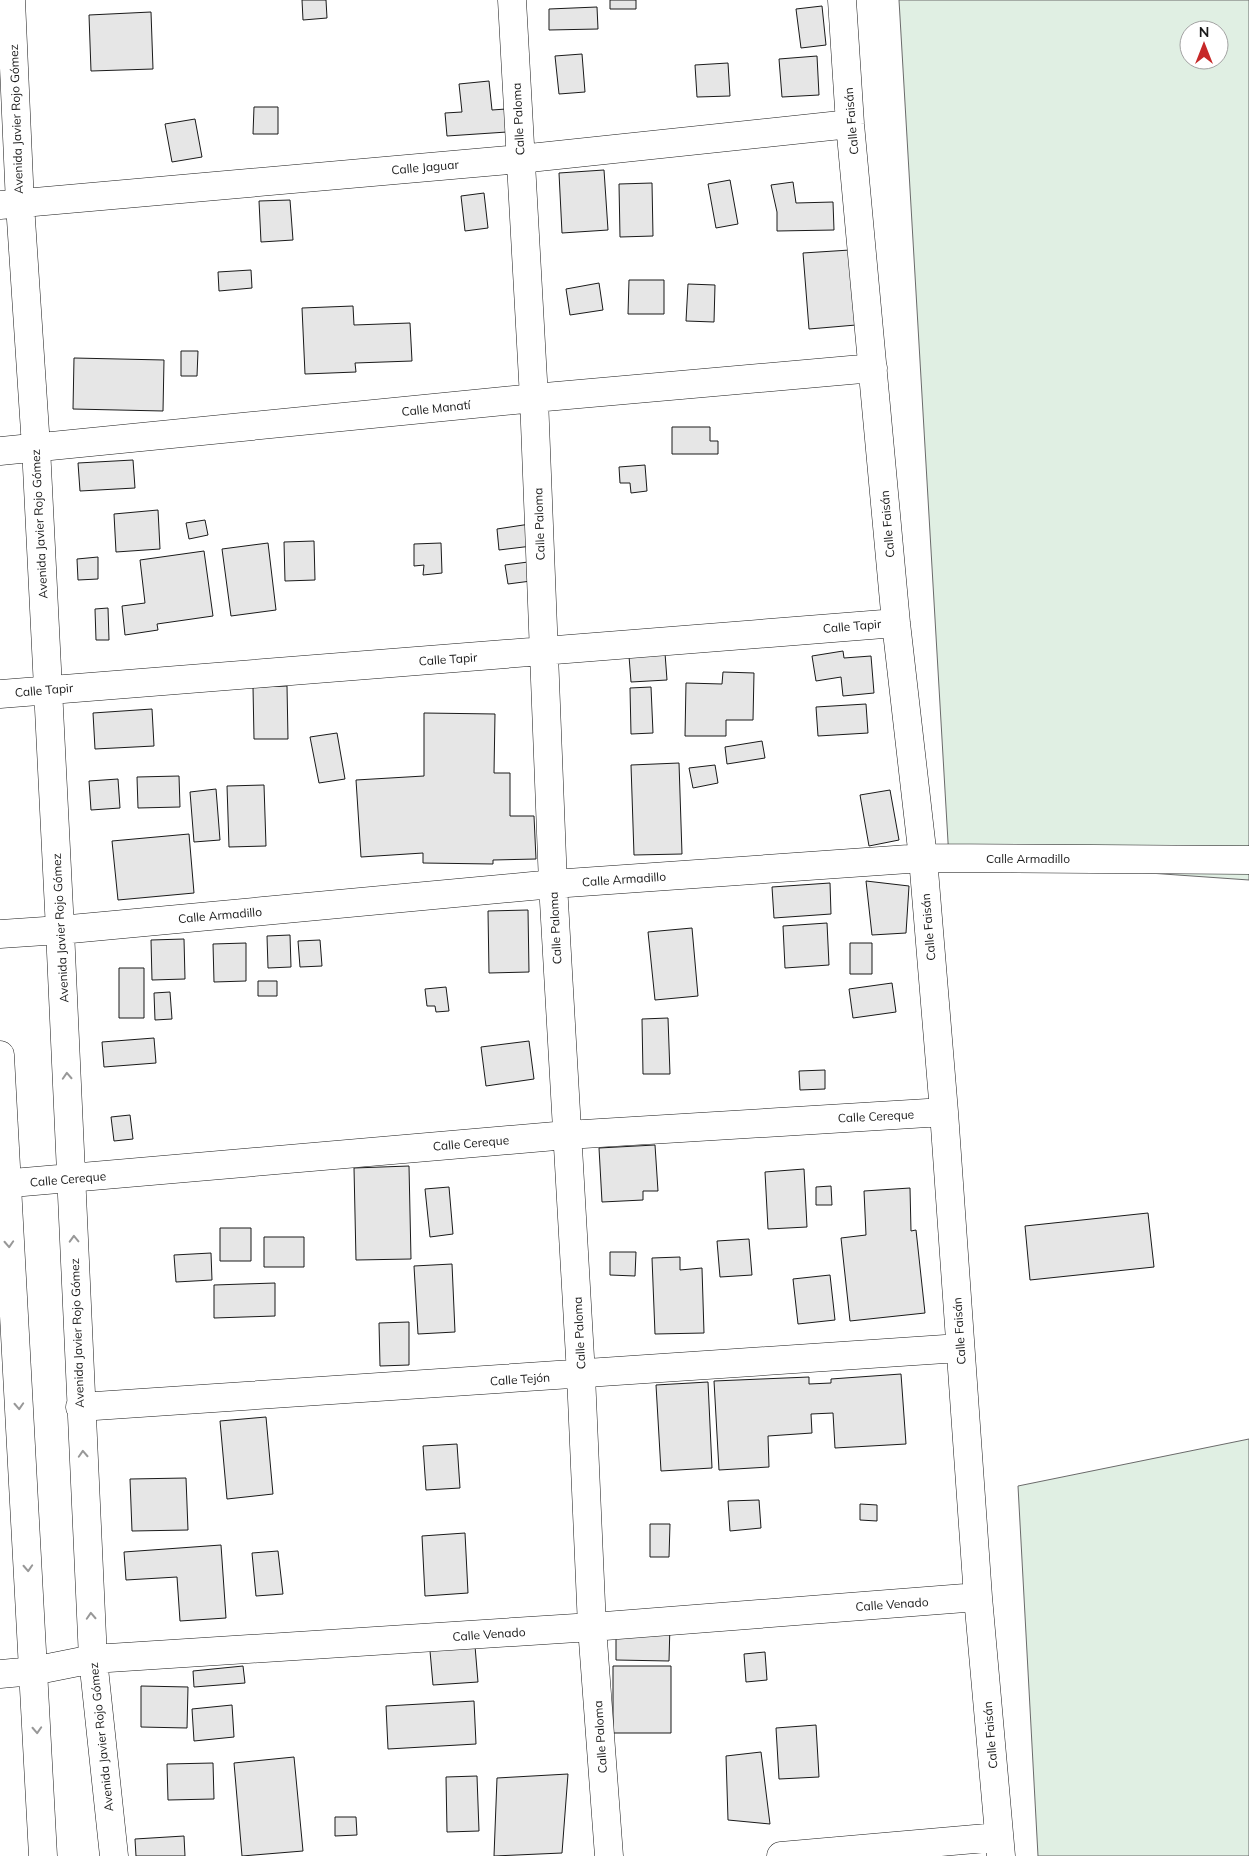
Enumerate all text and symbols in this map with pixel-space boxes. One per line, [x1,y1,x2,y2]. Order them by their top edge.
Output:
north arrow [1179,20,1229,70]
text: N [1199,23,1209,41]
street label: Avenida Javier Rojo Gómez [6,44,26,194]
street label: Calle Paloma [509,82,527,156]
street label: Calle Faisán [841,87,861,155]
street label: Calle Jaguar [391,157,460,177]
street label: Calle Manatí [401,397,472,419]
street label: Avenida Javier Rojo Gómez [28,449,50,599]
street label: Calle Paloma [530,487,548,561]
street label: Calle Faisán [877,490,897,558]
street label: Calle Tapir [822,616,882,636]
street label: Calle Tapir [418,649,478,669]
street label: Calle Tapir [14,680,74,700]
street label: Calle Armadillo [986,851,1070,866]
street label: Avenida Javier Rojo Gómez [49,853,71,1003]
street label: Calle Armadillo [582,869,667,889]
street label: Calle Paloma [546,891,564,965]
street label: Calle Faisán [918,893,938,961]
street label: Calle Armadillo [177,904,263,926]
one-way arrow [61,1072,72,1080]
street label: Calle Cereque [837,1107,915,1125]
street label: Calle Cereque [432,1132,510,1154]
street label: Calle Cereque [29,1168,107,1190]
one-way arrow [68,1235,79,1243]
one-way arrow [4,1240,15,1248]
street label: Avenida Javier Rojo Gómez [67,1258,87,1408]
street label: Calle Paloma [570,1296,588,1370]
street label: Calle Faisán [949,1297,969,1365]
street label: Calle Tejón [489,1369,551,1389]
one-way arrow [13,1402,24,1410]
one-way arrow [77,1449,88,1457]
one-way arrow [22,1564,33,1572]
street label: Calle Venado [855,1594,929,1614]
one-way arrow [85,1612,96,1620]
street label: Calle Venado [452,1624,526,1644]
street label: Avenida Javier Rojo Gómez [86,1662,116,1812]
street label: Calle Paloma [590,1700,610,1774]
street label: Calle Faisán [980,1701,1000,1769]
one-way arrow [31,1727,42,1735]

